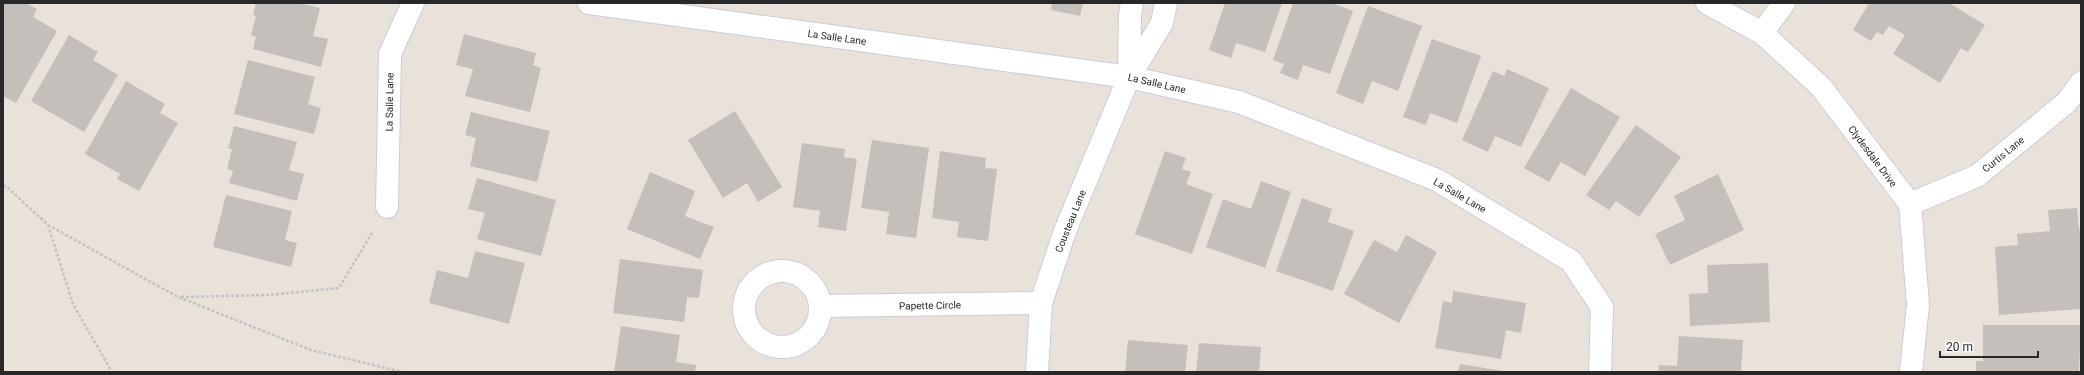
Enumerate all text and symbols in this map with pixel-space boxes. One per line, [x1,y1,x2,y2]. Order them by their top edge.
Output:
street label: La Salle Lane [807,28,867,47]
street label: La Salle Lane [1127,71,1187,95]
street label: La Salle Lane [383,72,396,132]
street label: Clydesdale Drive [1846,124,1899,189]
street label: Curtis Lane [1980,134,2026,175]
street label: La Salle Lane [1431,176,1488,215]
street label: Cousteau Lane [1053,188,1088,254]
street label: Papette Circle [899,299,961,312]
scale bar [1940,333,2038,359]
text: 20 m [1946,340,1973,354]

